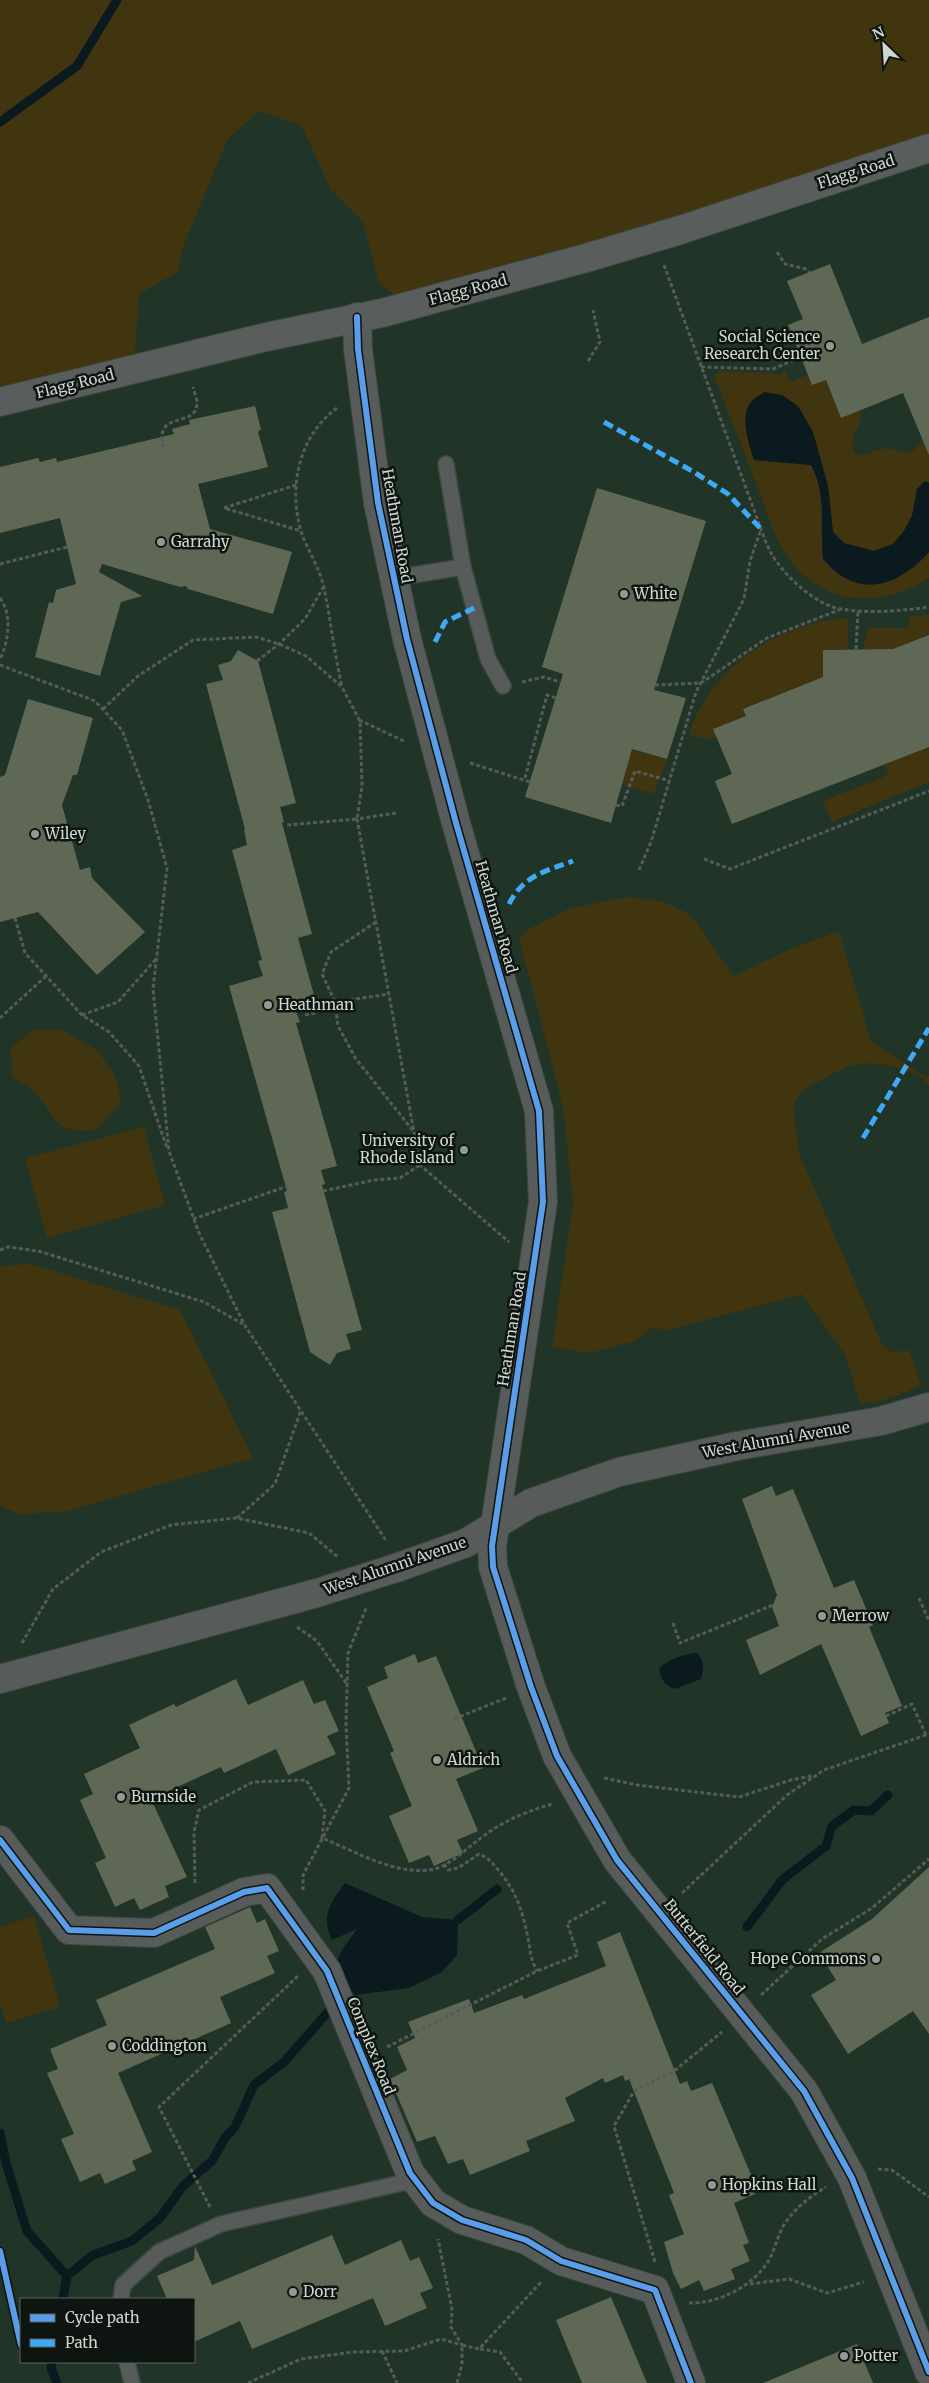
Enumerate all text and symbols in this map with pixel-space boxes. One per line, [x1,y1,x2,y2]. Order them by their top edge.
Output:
north arrow [859,20,909,70]
text: N [870,23,887,44]
street label: Flagg Road [815,150,897,193]
street label: Flagg Road [427,270,509,309]
place label: Social Science Research Center [704,327,820,363]
marker: Social Science Research Center [824,340,836,352]
street label: Flagg Road [34,365,116,402]
street label: Heathman Road [378,467,417,585]
place label: Garrahy [171,532,230,551]
marker: Garrahy [155,536,167,548]
place label: White [633,584,677,603]
marker: White [618,588,630,600]
place label: Wiley [44,824,86,843]
marker: Wiley [29,828,41,840]
street label: Heathman Road [471,858,522,975]
place label: Heathman [278,995,354,1014]
marker: Heathman [262,999,274,1011]
place label: University of Rhode Island [360,1131,455,1167]
marker: University of Rhode Island [458,1144,470,1156]
street label: Heathman Road [493,1270,530,1388]
street label: West Alumni Avenue [700,1417,851,1462]
street label: West Alumni Avenue [320,1532,469,1599]
place label: Merrow [832,1606,889,1625]
marker: Merrow [816,1610,828,1622]
place label: Aldrich [446,1750,500,1769]
marker: Aldrich [431,1754,443,1766]
place label: Burnside [131,1787,196,1806]
marker: Burnside [115,1791,127,1803]
street label: Butterfield Road [660,1895,749,1998]
place label: Hope Commons [750,1949,866,1968]
marker: Hope Commons [870,1953,882,1965]
street label: Complex Road [343,1994,400,2097]
place label: Coddington [122,2036,207,2055]
marker: Coddington [106,2040,118,2052]
place label: Hopkins Hall [722,2175,817,2194]
marker: Hopkins Hall [706,2179,718,2191]
place label: Dorr [303,2282,337,2301]
marker: Dorr [287,2286,299,2298]
legend [20,2298,195,2363]
text: Cycle path [65,2308,140,2327]
text: Path [65,2333,98,2352]
place label: Potter [854,2346,898,2365]
marker: Potter [838,2350,850,2362]

